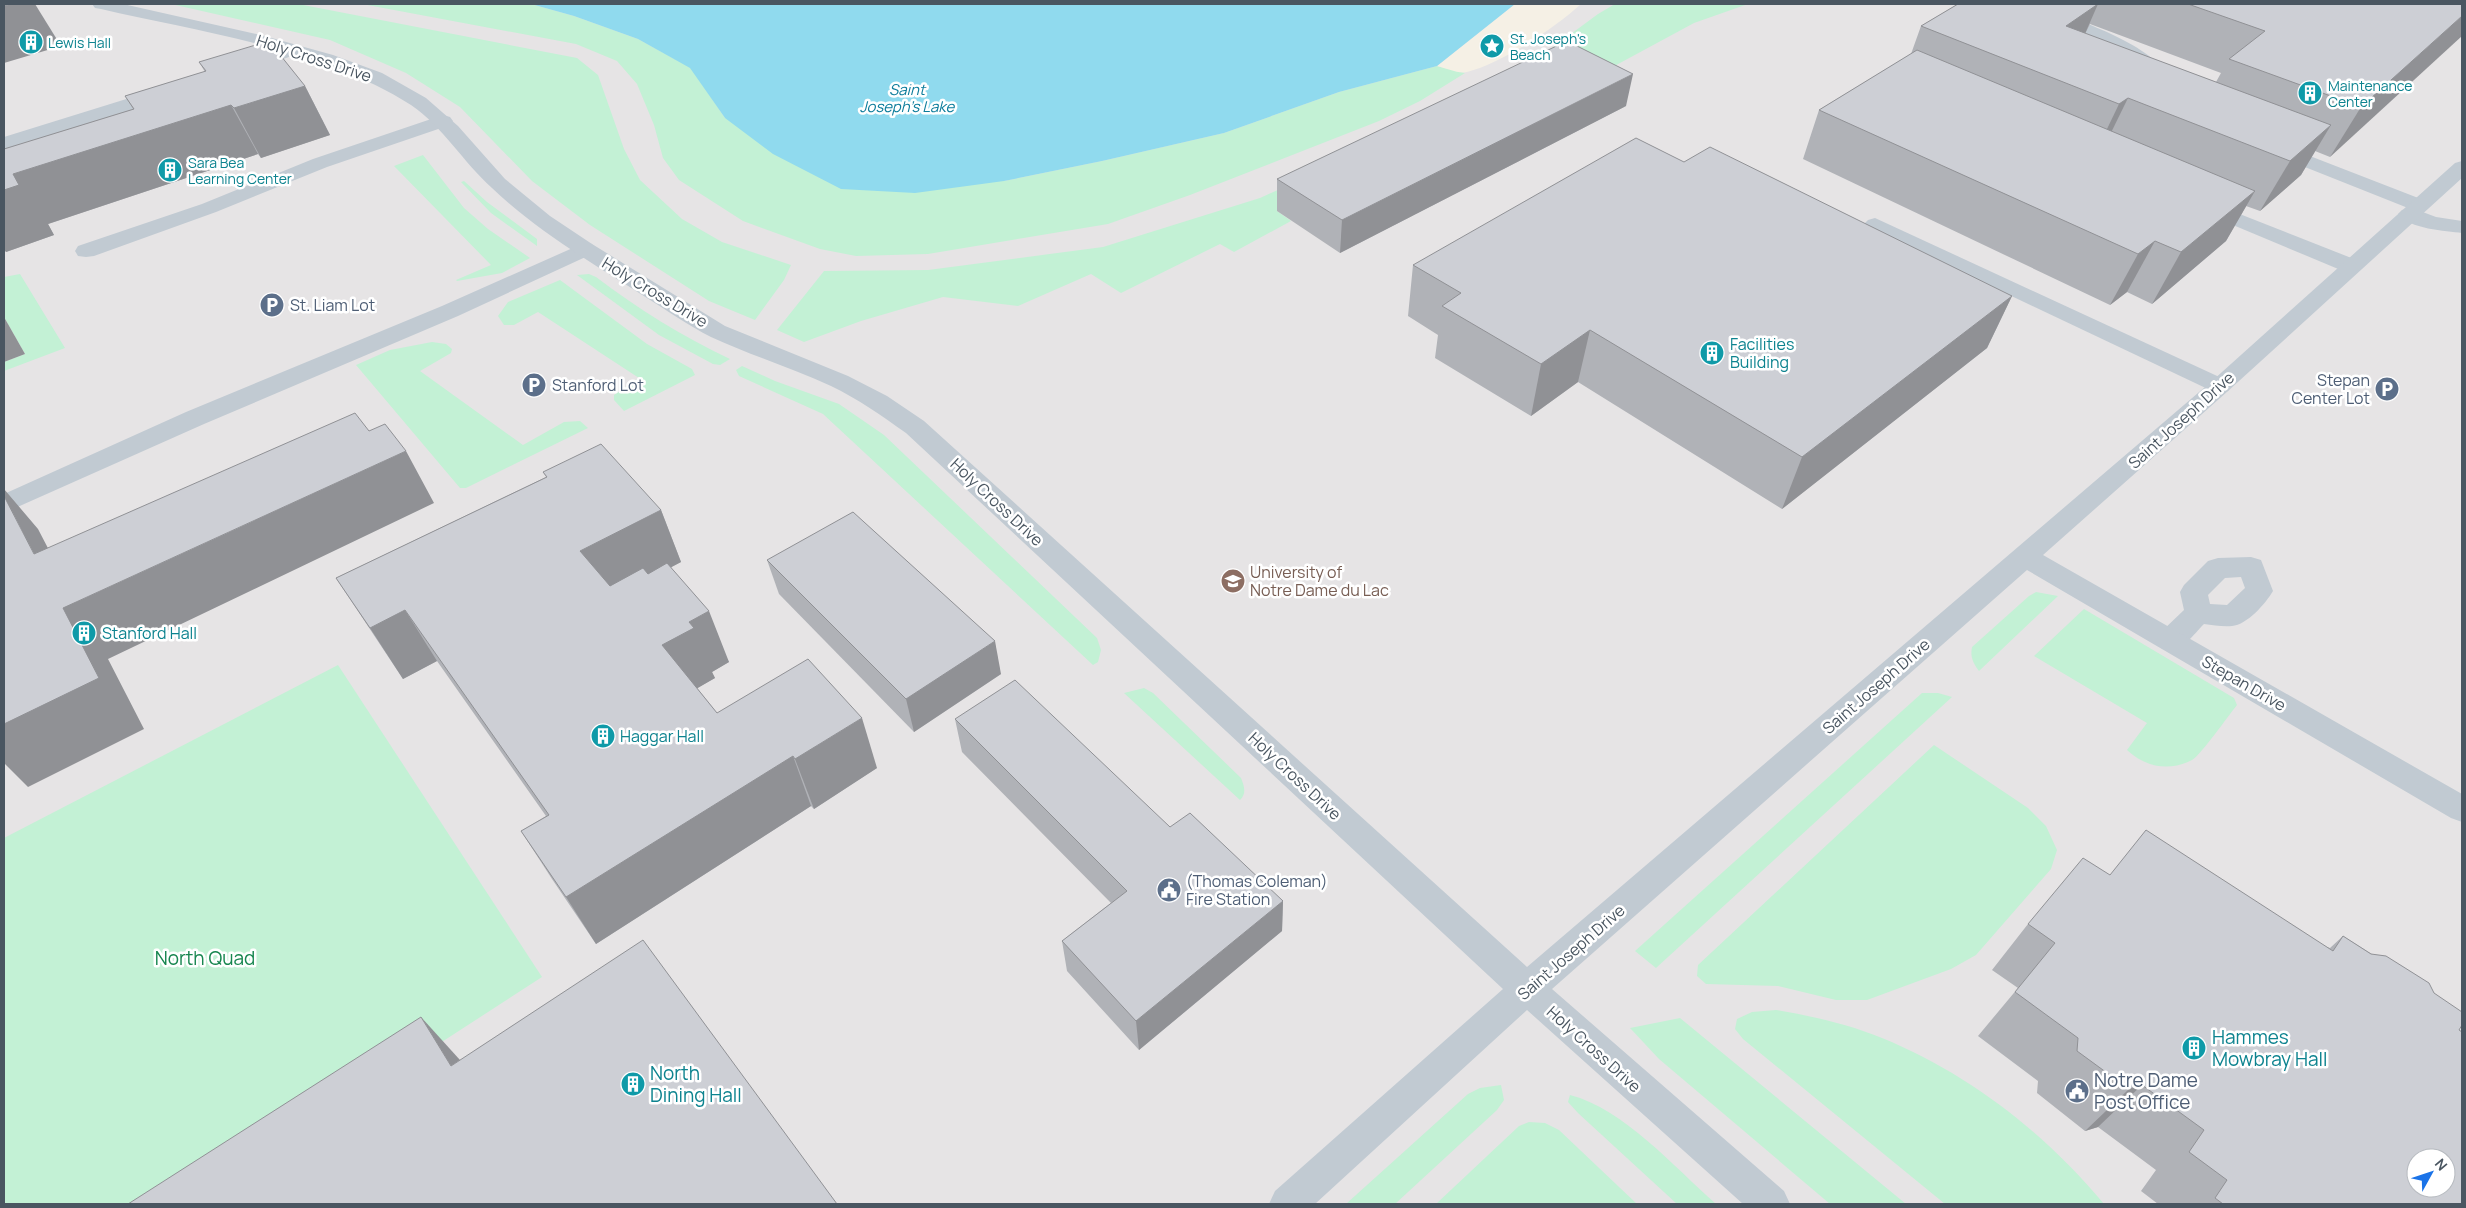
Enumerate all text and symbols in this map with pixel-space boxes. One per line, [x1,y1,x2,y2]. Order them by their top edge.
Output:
building icon: Lewis Hall [18,29,44,55]
street label: Holy Cross Drive [254,29,374,87]
place label: St. Joseph's Beach [1510,29,1586,64]
place label: Lewis Hall [48,33,111,52]
place icon: St. Joseph's Beach [1479,33,1505,59]
place label: Maintenance Center [2328,76,2413,111]
water label: Saint Joseph's Lake [860,79,956,117]
building icon: Maintenance Center [2297,80,2323,106]
place label: Sara Bea Learning Center [188,153,292,188]
building icon: Sara Bea Learning Center [157,157,183,183]
street label: Holy Cross Drive [598,252,712,332]
parking icon: St. Liam Lot [259,292,285,318]
place label: St. Liam Lot [290,294,375,316]
place label: Facilities Building [1730,333,1794,373]
building icon: Facilities Building [1699,340,1725,366]
street label: Saint Joseph Drive [2123,366,2239,474]
place label: Stepan Center Lot [2291,369,2370,409]
parking icon: Stanford Lot [521,372,547,398]
place label: Stanford Lot [552,374,644,396]
parking icon: Stepan Center Lot [2374,376,2400,402]
street label: Holy Cross Drive [946,453,1048,551]
place label: University of Notre Dame du Lac [1250,561,1389,601]
school or university icon: University of Notre Dame du Lac [1220,568,1246,594]
building icon: Stanford Hall [71,620,97,646]
place label: Stanford Hall [102,622,197,644]
street label: Saint Joseph Drive [1818,633,1934,739]
street label: Stepan Drive [2198,650,2290,716]
building icon: Haggar Hall [590,723,616,749]
place label: Haggar Hall [620,725,704,747]
street label: Holy Cross Drive [1244,727,1346,825]
place label: (Thomas Coleman) Fire Station [1186,870,1328,910]
public building icon: (Thomas Coleman) Fire Station [1156,877,1182,903]
street label: Saint Joseph Drive [1513,899,1629,1005]
park label: North Quad [155,945,255,971]
street label: Holy Cross Drive [1542,1001,1646,1097]
place label: Hammes Mowbray Hall [2212,1024,2327,1072]
building icon: Hammes Mowbray Hall [2181,1035,2207,1061]
place label: North Dining Hall [650,1060,742,1108]
place label: Notre Dame Post Office [2094,1067,2198,1115]
building icon: North Dining Hall [620,1071,646,1097]
public building icon: Notre Dame Post Office [2064,1078,2090,1104]
north arrow [2406,1148,2456,1198]
text: N [2431,1154,2452,1174]

